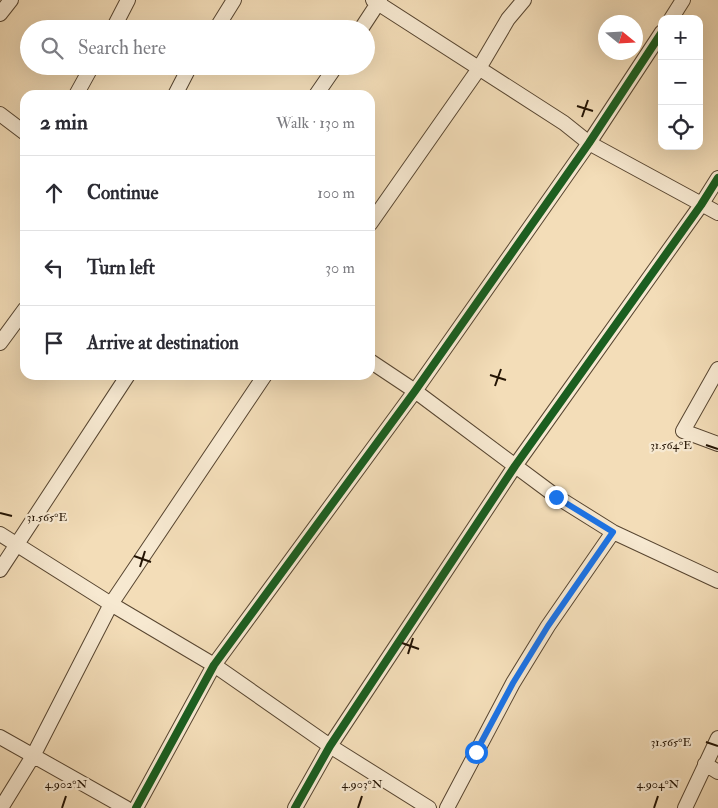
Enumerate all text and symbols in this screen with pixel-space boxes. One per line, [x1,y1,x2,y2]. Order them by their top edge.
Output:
north arrow [598,15,643,60]
map controls [658,15,703,150]
button: + [658,15,703,60]
search box [20,20,375,75]
icon: search [38,34,66,62]
text: Search here [78,36,166,60]
button: − [658,60,703,105]
button: locate [658,105,703,150]
text: 2 min [40,109,88,136]
text: Walk · 130 m [276,113,355,133]
icon: ahead [40,179,68,207]
text: Continue [87,181,158,205]
text: 100 m [317,183,355,203]
icon: left [40,254,68,282]
text: Turn left [87,256,155,280]
text: 30 m [325,258,355,278]
icon: arrive [40,329,68,357]
text: Arrive at destination [87,331,239,355]
text: 31.564°E [650,438,692,453]
route end [545,486,568,509]
text: 31.565°E [27,510,68,525]
text: 31.565°E [651,735,692,750]
route start [465,741,488,764]
text: 4.902°N [45,777,87,792]
text: 4.903°N [342,777,383,792]
text: 4.904°N [637,777,680,792]

